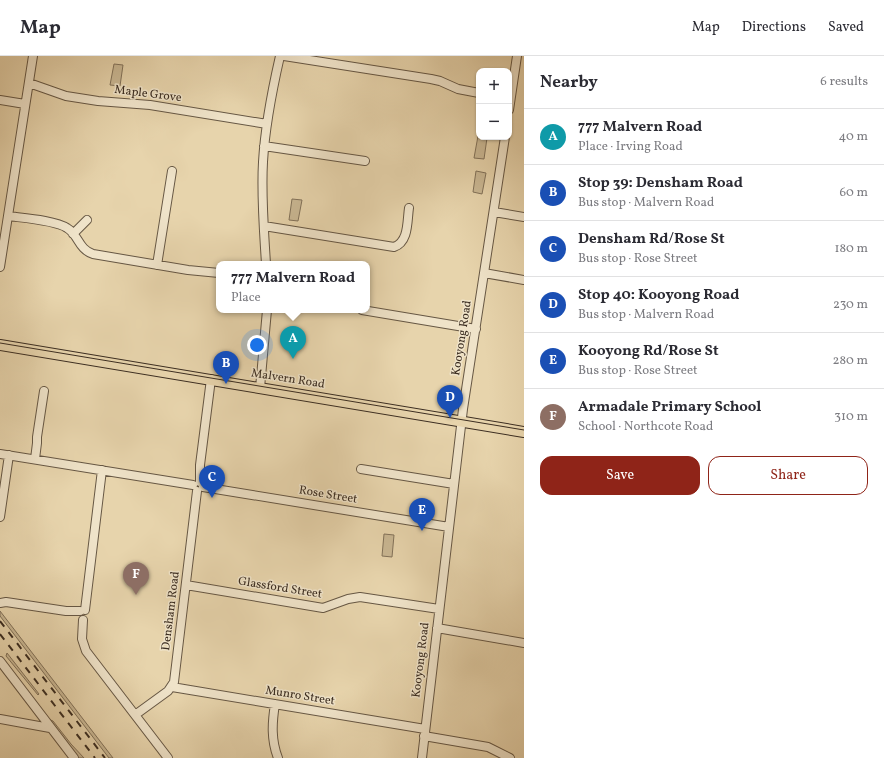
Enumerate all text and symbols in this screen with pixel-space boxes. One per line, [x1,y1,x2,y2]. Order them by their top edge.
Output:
text: Map [20,15,61,41]
text: Map [692,18,720,37]
text: Directions [742,18,806,37]
text: Saved [828,18,864,37]
map controls [476,68,512,140]
button: + [476,68,512,104]
text: Nearby [540,71,598,94]
text: 6 results [820,73,868,91]
street label: Maple Grove [113,82,183,106]
button: − [476,104,512,140]
text: 777 Malvern Road [578,117,702,138]
text: A [548,128,558,146]
text: 40 m [839,128,868,146]
text: Place · Irving Road [578,138,683,156]
text: Stop 39: Densham Road [578,173,743,194]
text: B [549,184,557,202]
text: 60 m [840,184,868,202]
text: Bus stop · Malvern Road [578,194,714,212]
text: Densham Rd/Rose St [578,229,725,250]
text: C [549,240,557,258]
text: 180 m [834,240,868,258]
text: Bus stop · Rose Street [578,250,698,268]
popup [216,261,370,313]
text: 777 Malvern Road [231,268,355,289]
text: Stop 40: Kooyong Road [578,285,739,306]
text: Place [231,289,261,307]
text: D [548,296,558,314]
text: 230 m [833,296,868,314]
street label: Kooyong Road [448,299,476,377]
text: Bus stop · Malvern Road [578,306,714,324]
pin: A [280,326,306,359]
your location [247,335,267,355]
text: Kooyong Rd/Rose St [578,341,719,362]
pin: B [213,351,239,384]
text: E [549,352,557,370]
text: 280 m [832,352,868,370]
text: Bus stop · Rose Street [578,362,698,380]
street label: Malvern Road [250,365,326,393]
pin: D [437,385,463,418]
text: Armadale Primary School [578,397,761,418]
text: F [549,408,557,426]
text: 310 m [834,408,868,426]
text: School · Northcote Road [578,418,713,436]
button: Save [540,456,700,495]
button: Share [708,456,868,495]
pin: C [199,465,225,498]
street label: Rose Street [298,482,358,508]
pin: E [409,498,435,531]
pin: F [123,562,149,595]
street label: Densham Road [158,570,184,652]
street label: Glassford Street [237,573,323,603]
street label: Kooyong Road [408,621,434,699]
street label: Munro Street [264,683,336,709]

